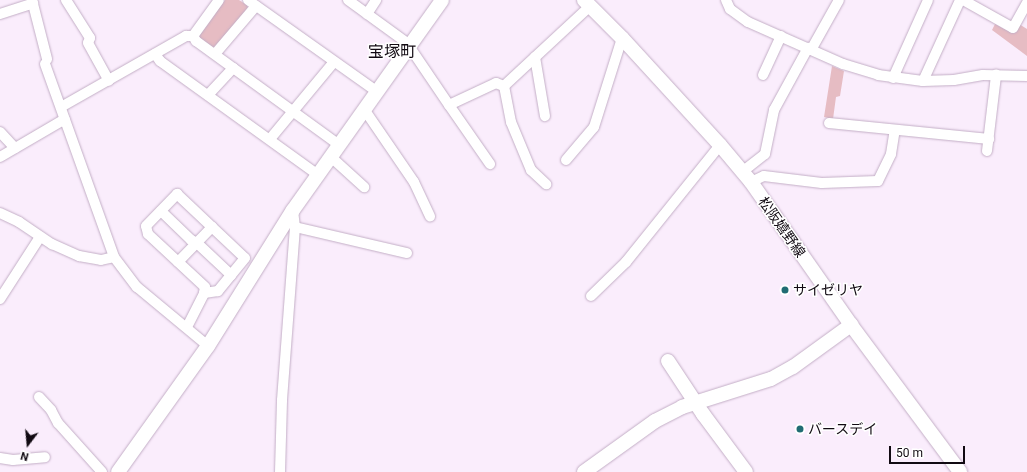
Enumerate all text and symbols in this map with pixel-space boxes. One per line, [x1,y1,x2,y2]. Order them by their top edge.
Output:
district label: 宝塚町 [368,42,416,62]
street label: 松阪嬉野線 [755,194,809,260]
place label: サイゼリヤ [793,282,863,298]
marker: サイゼリヤ [780,285,790,295]
place label: バースデイ [808,421,878,437]
north arrow [8,424,48,464]
marker: バースデイ [795,424,805,434]
scale bar [891,438,967,464]
text: 50 m [896,446,923,460]
text: N [19,449,30,463]

